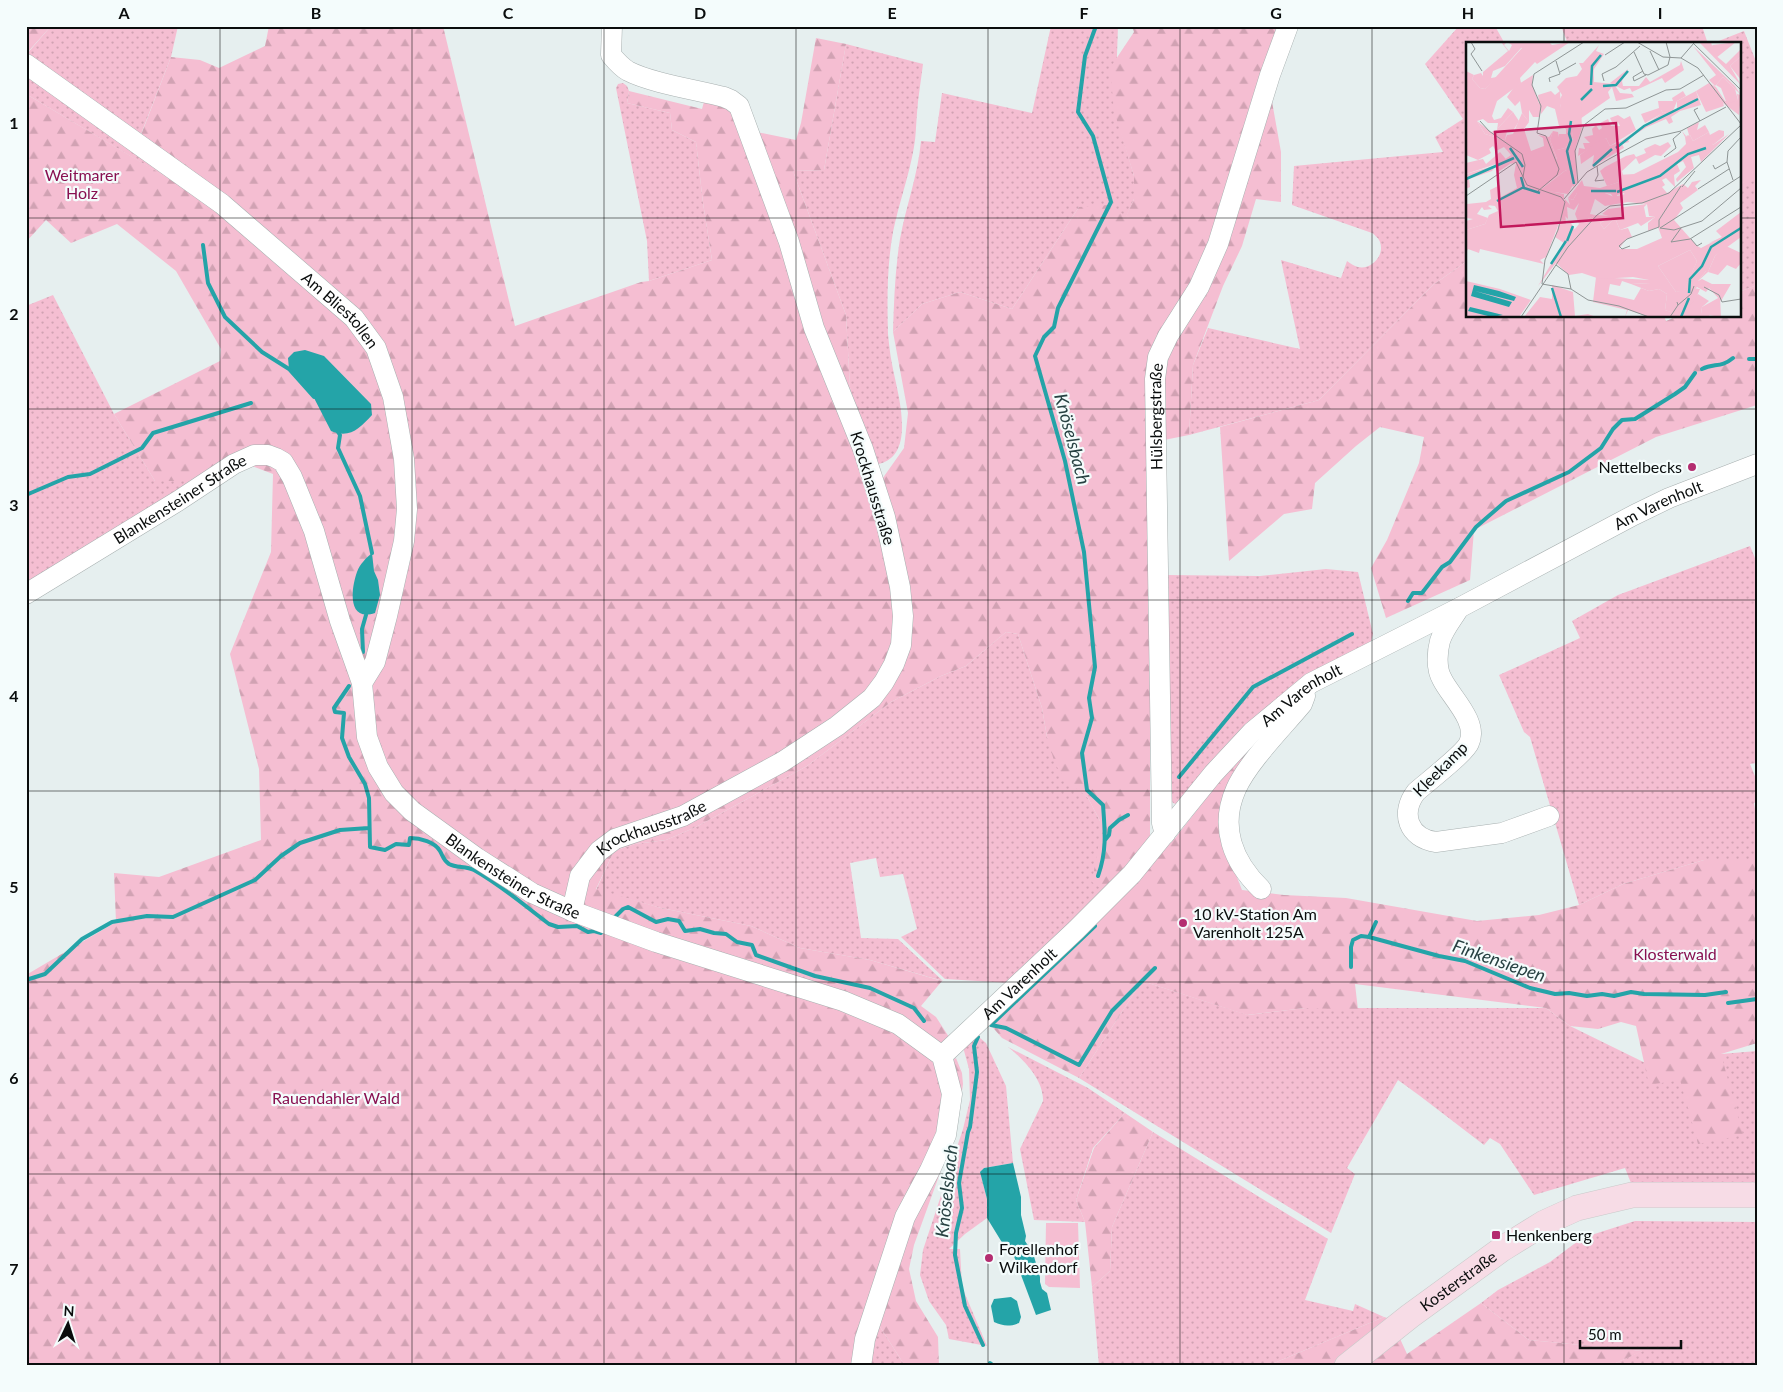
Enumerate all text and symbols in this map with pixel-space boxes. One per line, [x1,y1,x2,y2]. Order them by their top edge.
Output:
text: A [117,3,130,22]
text: B [311,3,321,22]
text: C [503,3,514,22]
text: D [694,3,706,22]
text: E [887,3,897,22]
text: F [1079,3,1089,22]
text: G [1270,3,1282,22]
text: H [1462,3,1474,22]
text: I [1658,3,1662,22]
inset map [1466,42,1740,318]
text: 1 [9,113,19,132]
park label: Weitmarer Holz [45,165,119,202]
street label: Am Bliestollen [298,267,383,352]
text: 2 [9,304,19,323]
street label: Hülsbergstraße [1145,362,1166,470]
water label: Knöselsbach [1050,391,1096,487]
street label: Krockhausstraße [847,429,900,547]
street label: Blankensteiner Straße [110,450,249,547]
place label: Nettelbecks [1598,457,1682,476]
marker: Nettelbecks [1686,461,1698,473]
street label: Am Varenholt [1610,476,1705,533]
text: 3 [9,495,19,514]
street label: Am Varenholt [1256,659,1345,730]
text: 4 [9,686,19,705]
street label: Kleekamp [1408,737,1471,800]
street label: Krockhausstraße [592,795,709,859]
street label: Blankensteiner Straße [442,829,583,922]
text: 5 [9,877,19,896]
place label: 10 kV-Station Am Varenholt 125A [1193,904,1317,941]
marker: 10 kV-Station Am Varenholt 125A [1177,917,1189,929]
water label: Finkensiepen [1450,934,1549,986]
street label: Am Varenholt [978,943,1060,1023]
park label: Klosterwald [1633,944,1717,963]
text: 6 [9,1068,19,1087]
park label: Rauendahler Wald [272,1088,400,1107]
water label: Knöselsbach [930,1143,962,1239]
place label: Henkenberg [1506,1225,1592,1244]
marker: Henkenberg [1490,1229,1502,1241]
place label: Forellenhof Wilkendorf [999,1239,1079,1276]
street label: Kosterstraße [1416,1246,1500,1315]
marker: Forellenhof Wilkendorf [983,1252,995,1264]
text: 7 [9,1259,19,1278]
north arrow [42,1300,92,1350]
text: N [63,1302,75,1319]
scale bar [1580,1317,1682,1349]
text: 50 m [1588,1325,1622,1343]

